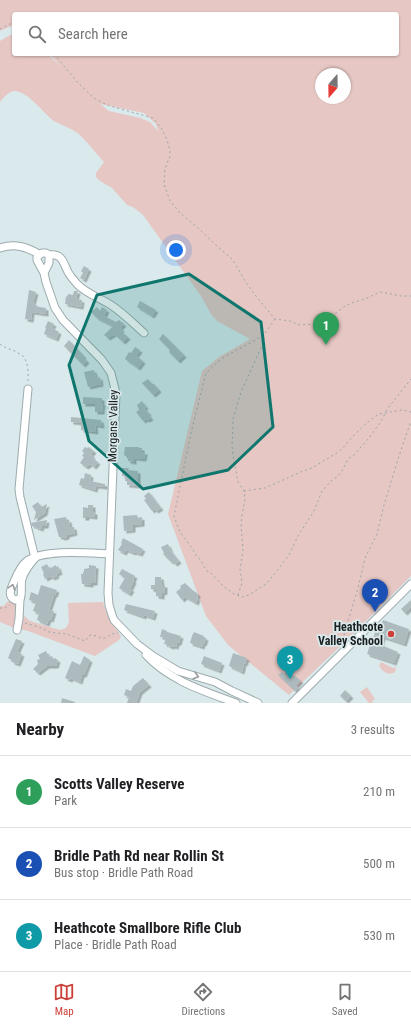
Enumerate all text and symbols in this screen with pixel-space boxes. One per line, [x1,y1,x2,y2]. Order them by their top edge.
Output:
search box [12,12,399,56]
icon: search [26,23,48,45]
text: Search here [58,25,128,43]
north arrow [315,68,351,104]
your location [166,240,186,260]
pin: 1 [313,312,339,345]
street label: Morgans Valley [105,390,121,462]
pin: 2 [362,579,388,612]
one-way arrow [7,584,16,591]
place label: Heathcote Valley School [318,620,383,648]
marker: Heathcote Valley School [386,629,396,639]
pin: 3 [277,646,303,679]
one-way arrow [192,671,199,680]
text: Nearby [16,719,64,739]
text: 3 results [351,722,395,737]
text: Scotts Valley Reserve [54,775,184,793]
text: 1 [26,784,32,799]
text: 210 m [363,784,395,799]
text: Park [54,793,77,808]
text: Bridle Path Rd near Rollin St [54,847,224,865]
text: 2 [26,856,32,871]
text: 500 m [363,856,395,871]
text: Bus stop · Bridle Path Road [54,865,193,880]
text: Heathcote Smallbore Rifle Club [54,919,241,937]
text: 3 [26,928,32,943]
text: 530 m [363,928,395,943]
text: Place · Bridle Path Road [54,937,177,952]
tab: Map [53,981,75,1018]
tab: Directions [181,981,225,1018]
tab: Saved [332,981,358,1018]

